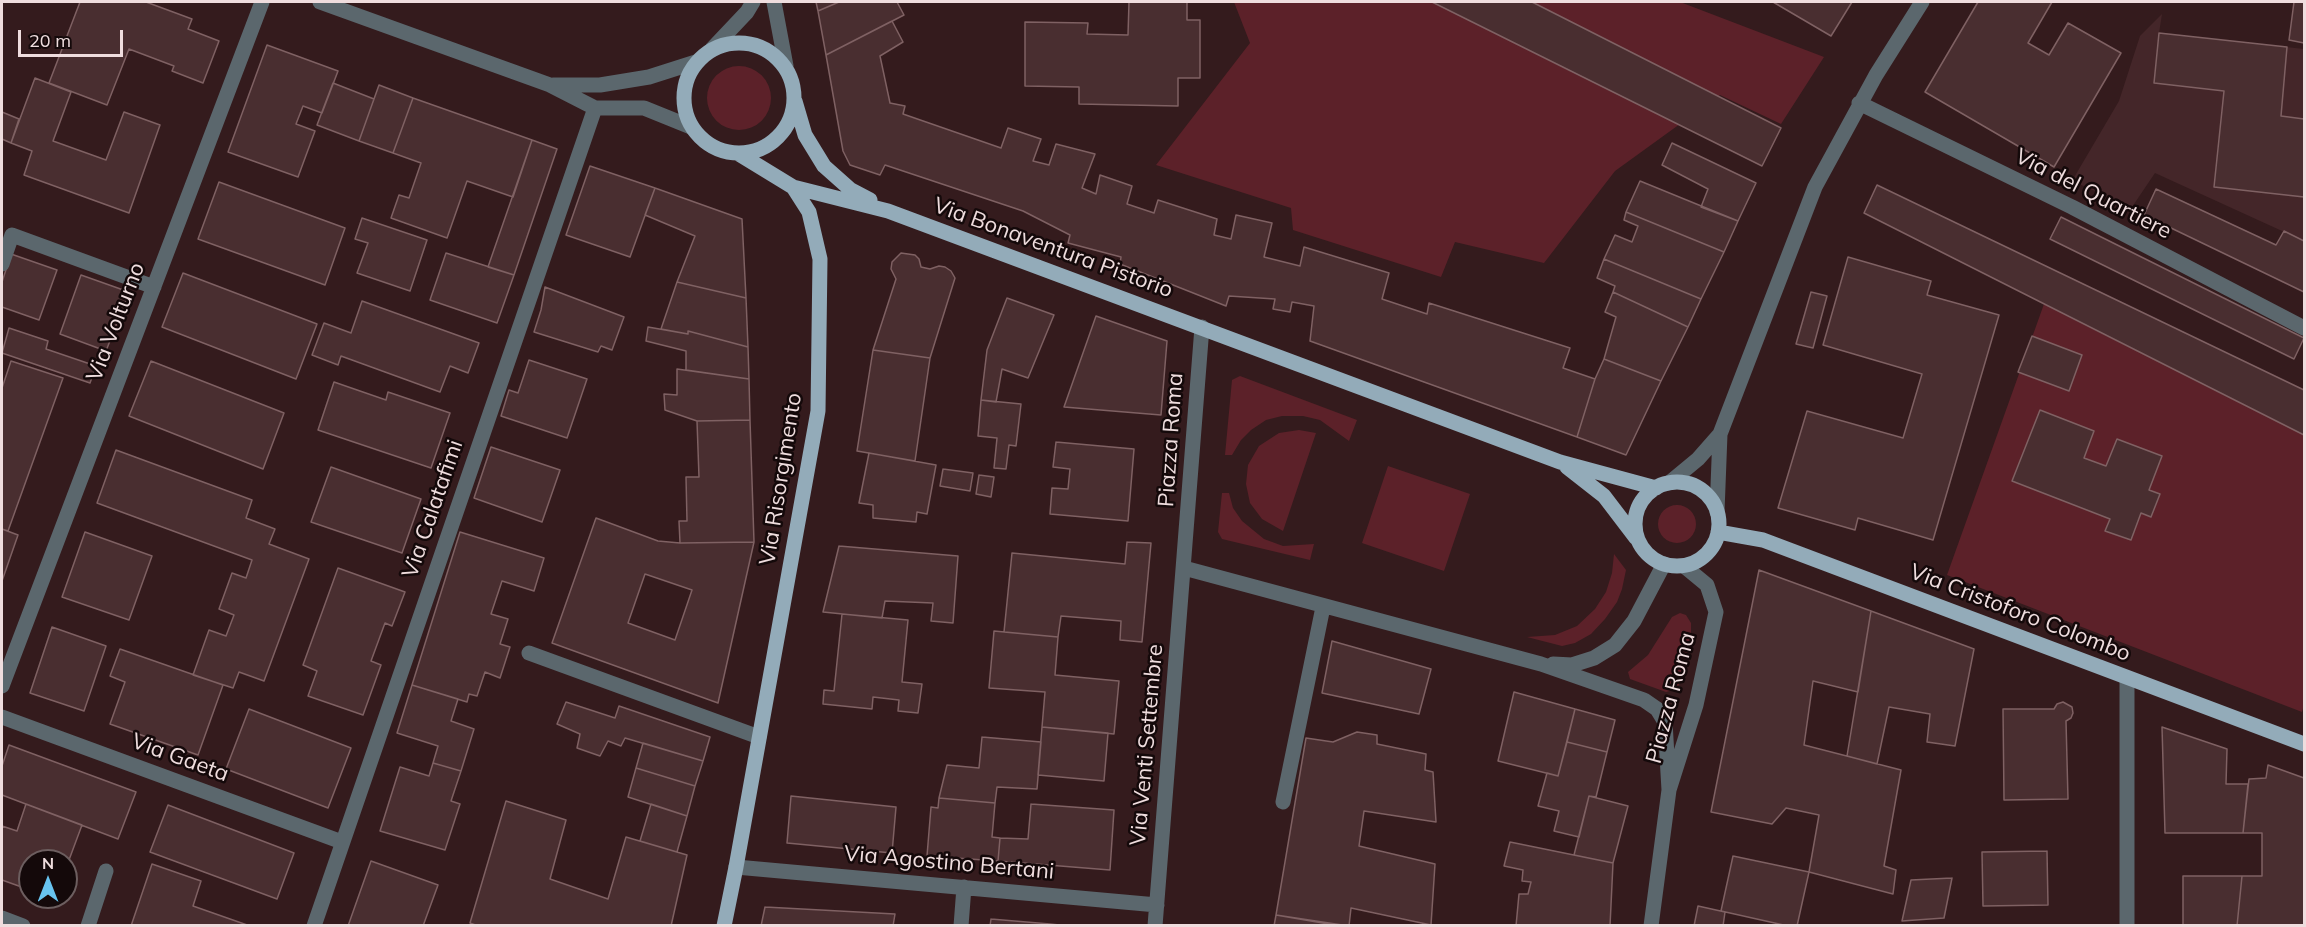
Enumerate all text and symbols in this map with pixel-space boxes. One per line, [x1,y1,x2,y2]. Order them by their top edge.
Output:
scale bar [21,18,126,56]
text: 20 m [29,29,71,52]
street label: Via del Quartiere [2010,143,2176,245]
street label: Via Bonaventura Pistorio [930,192,1176,304]
street label: Via Volturno [81,259,151,385]
street label: Piazza Roma [1153,372,1189,508]
street label: Via Risorgimento [754,391,808,567]
street label: Via Calatafimi [397,437,469,581]
street label: Via Cristoforo Colombo [1906,559,2134,667]
street label: Piazza Roma [1641,630,1701,766]
street label: Via Venti Settembre [1125,643,1169,847]
street label: Via Gaeta [128,728,232,788]
street label: Via Agostino Bertani [843,841,1055,885]
north arrow [18,849,78,909]
text: N [42,853,54,873]

